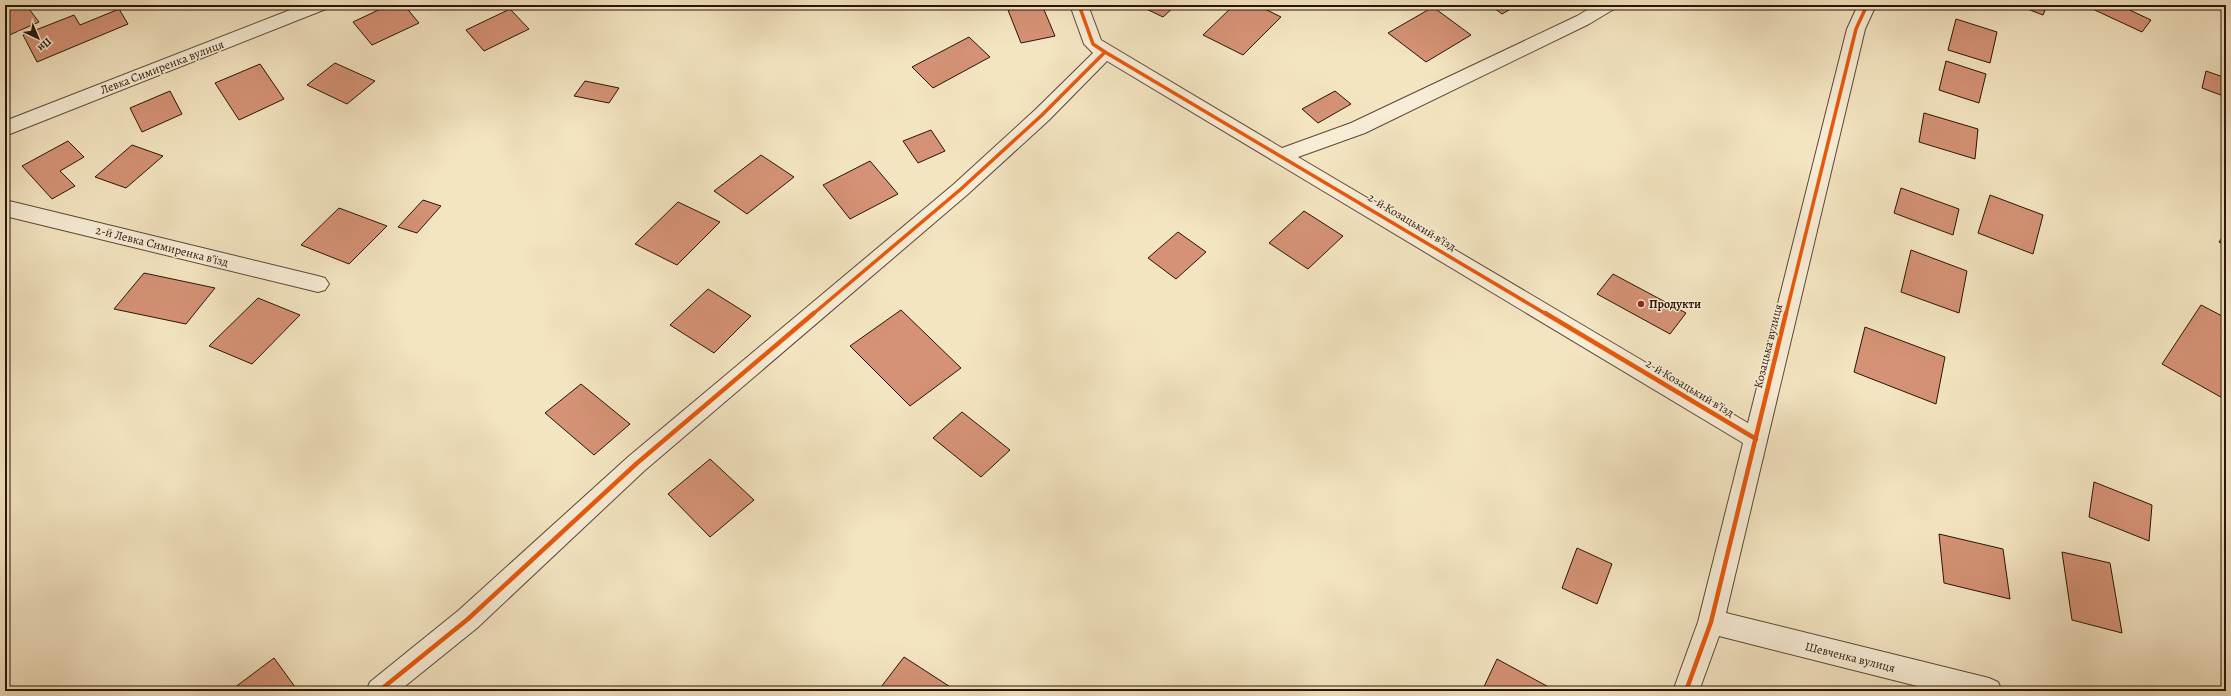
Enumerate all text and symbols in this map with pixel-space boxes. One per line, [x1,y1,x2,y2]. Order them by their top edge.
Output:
north arrow [18,18,58,58]
text: Пн [34,34,55,56]
street label: Левка Симиренка вулиця [98,36,226,98]
street label: 2-й Козацький в’їзд [1365,189,1459,255]
street label: 2-й Левка Симиренка в’їзд [94,222,230,270]
place label: Продукти [1649,296,1701,312]
marker: Продукти [1636,299,1646,309]
street label: Козацька вулиця [1750,302,1786,390]
street label: 2-й Козацький в’їзд [1643,355,1737,421]
street label: Шевченка вулиця [1803,638,1897,676]

